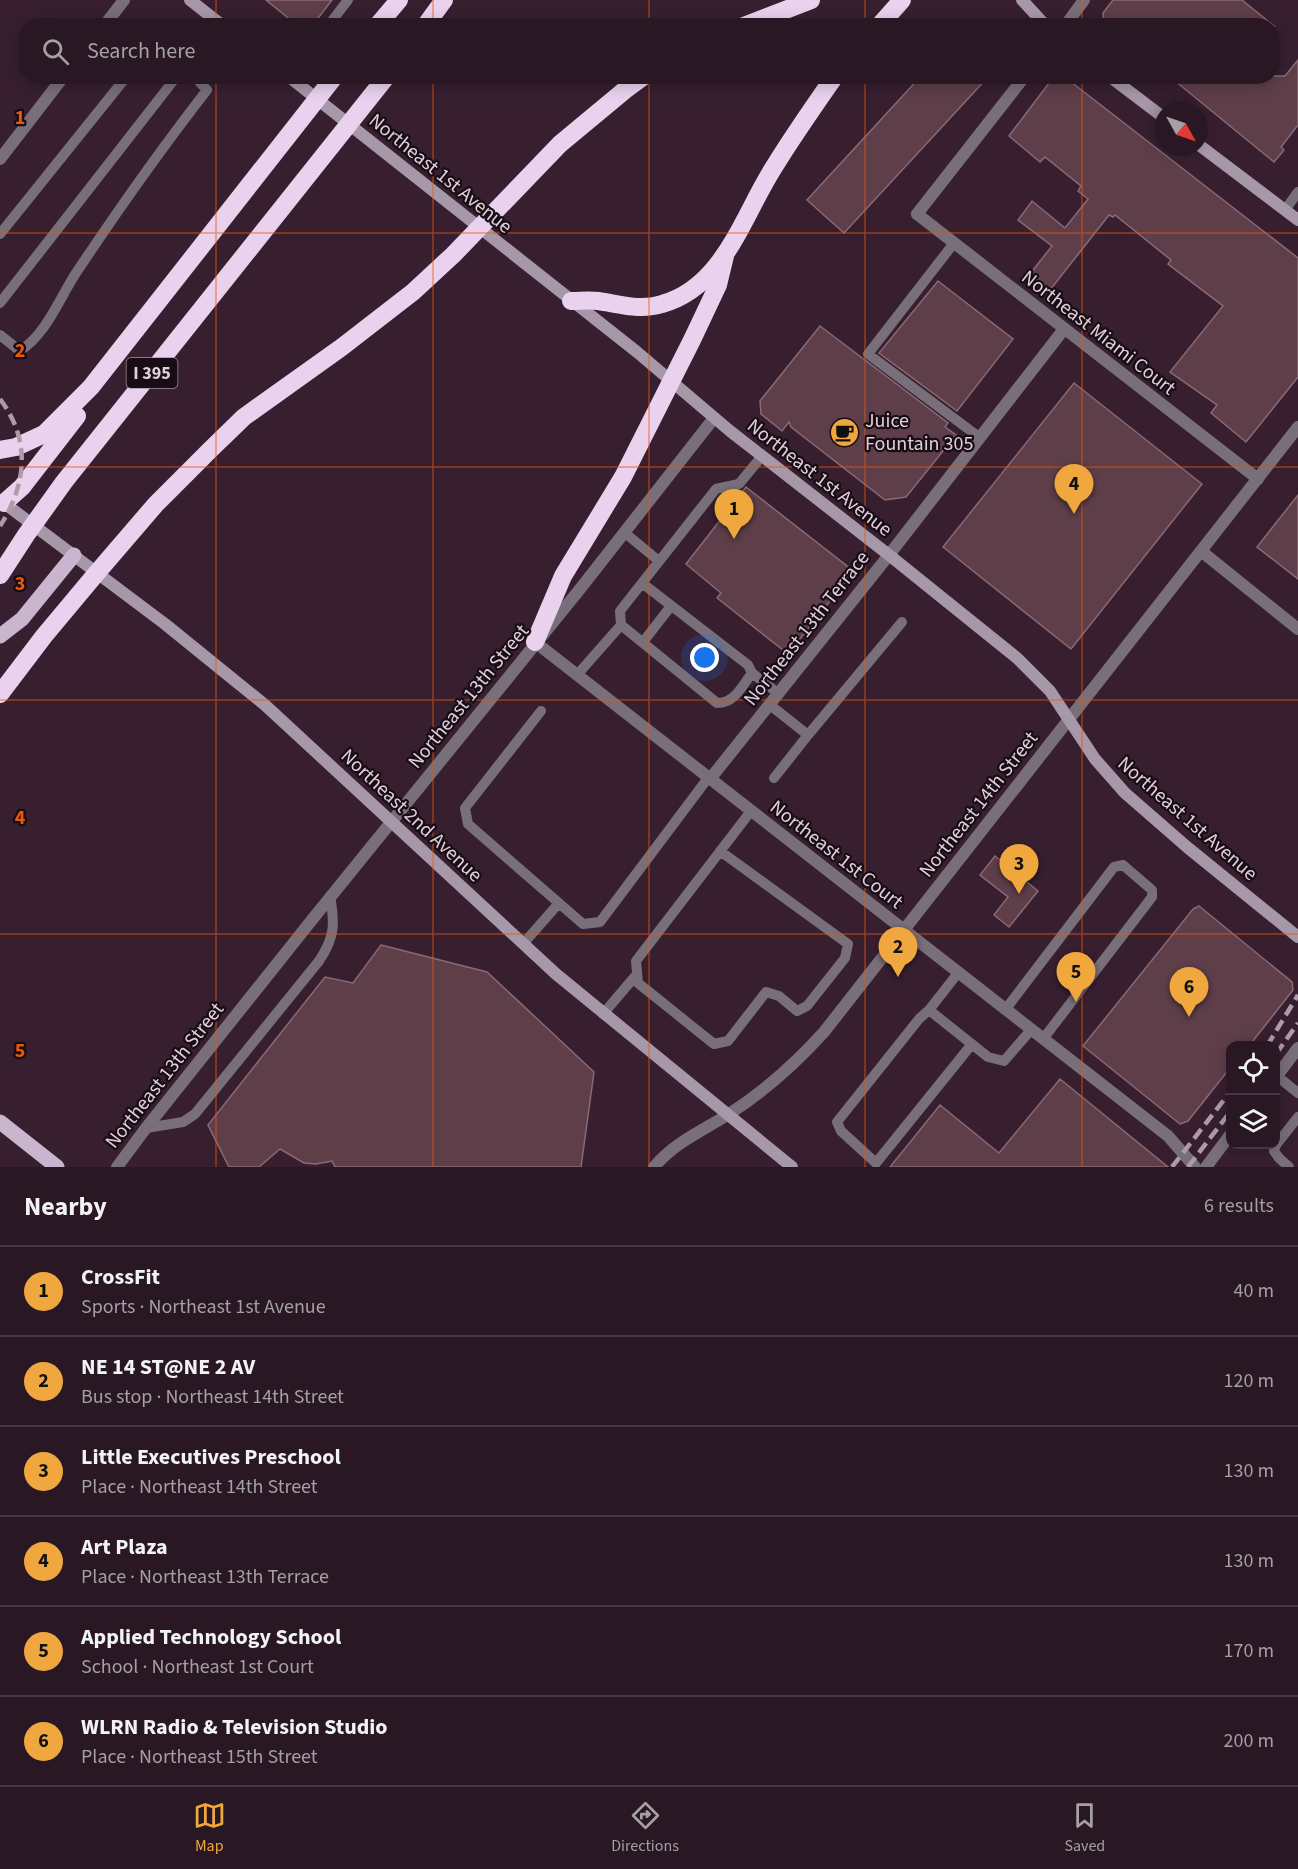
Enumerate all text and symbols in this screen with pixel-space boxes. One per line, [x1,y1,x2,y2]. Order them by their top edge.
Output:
search box [18,18,1280,84]
icon: search [39,35,72,68]
text: Search here [87,35,195,67]
north arrow [1154,102,1208,156]
text: 1 [15,104,25,132]
street label: Northeast 1st Avenue [363,107,518,240]
street label: Northeast Miami Court [1015,264,1182,402]
text: 2 [15,337,25,365]
road number: I 395 [126,358,178,388]
place label: Juice Fountain 305 [865,407,973,458]
street label: Northeast 1st Avenue [741,412,898,543]
cafe icon: Juice Fountain 305 [828,416,860,448]
pin: 4 [1054,464,1094,514]
pin: 1 [714,490,754,539]
street label: Northeast 13th Terrace [737,545,876,712]
text: 3 [15,570,25,598]
street label: Northeast 13th Street [402,618,536,775]
your location [690,643,719,672]
street label: Northeast 14th Street [913,725,1045,884]
street label: Northeast 2nd Avenue [334,743,488,889]
street label: Northeast 1st Avenue [1111,750,1263,887]
street label: Northeast 1st Court [764,794,909,916]
text: 4 [15,804,26,832]
pin: 3 [1000,844,1038,894]
pin: 2 [878,928,918,977]
pin: 5 [1056,952,1096,1002]
pin: 6 [1170,968,1208,1017]
street label: Northeast 13th Street [99,996,231,1155]
text: 5 [15,1037,25,1065]
map controls [1226,1041,1280,1149]
button: locate [1226,1041,1280,1095]
button: layers [1226,1095,1280,1149]
text: Nearby [24,1188,107,1225]
text: 6 results [1204,1192,1274,1220]
text: CrossFit [81,1261,160,1293]
text: 1 [38,1277,49,1305]
text: 40 m [1234,1277,1274,1305]
text: Sports · Northeast 1st Avenue [81,1293,326,1321]
text: NE 14 ST@NE 2 AV [81,1351,255,1383]
text: 2 [38,1367,49,1395]
text: 120 m [1224,1367,1274,1395]
text: Bus stop · Northeast 14th Street [81,1383,344,1411]
text: Little Executives Preschool [81,1441,341,1473]
text: 3 [38,1457,49,1485]
text: 130 m [1224,1457,1274,1485]
text: Place · Northeast 14th Street [81,1473,318,1501]
text: Art Plaza [81,1531,168,1563]
text: 4 [38,1547,49,1575]
text: 130 m [1224,1547,1274,1575]
text: Place · Northeast 13th Terrace [81,1563,329,1591]
text: Applied Technology School [81,1621,341,1653]
text: 5 [38,1637,49,1665]
text: 170 m [1224,1637,1274,1665]
text: School · Northeast 1st Court [81,1653,314,1681]
text: WLRN Radio & Television Studio [81,1711,388,1743]
text: 6 [38,1727,49,1755]
text: 200 m [1224,1727,1274,1755]
text: Place · Northeast 15th Street [81,1743,318,1771]
tab: Map [193,1799,226,1857]
tab: Directions [611,1799,679,1857]
tab: Saved [1064,1799,1105,1857]

